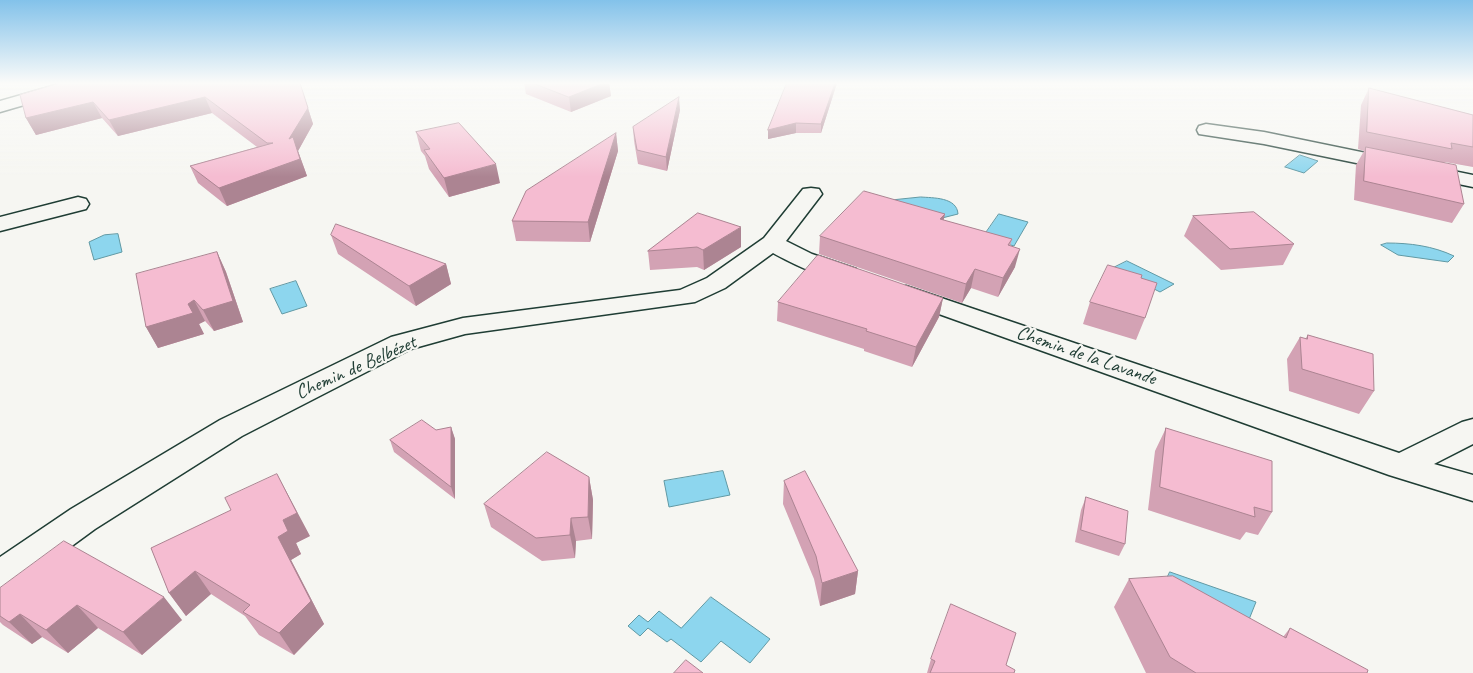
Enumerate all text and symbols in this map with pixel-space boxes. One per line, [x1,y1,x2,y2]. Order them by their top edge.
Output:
street label: Chemin de la Lavande [1013,321,1159,391]
street label: Chemin de Belbézet [292,331,420,405]

